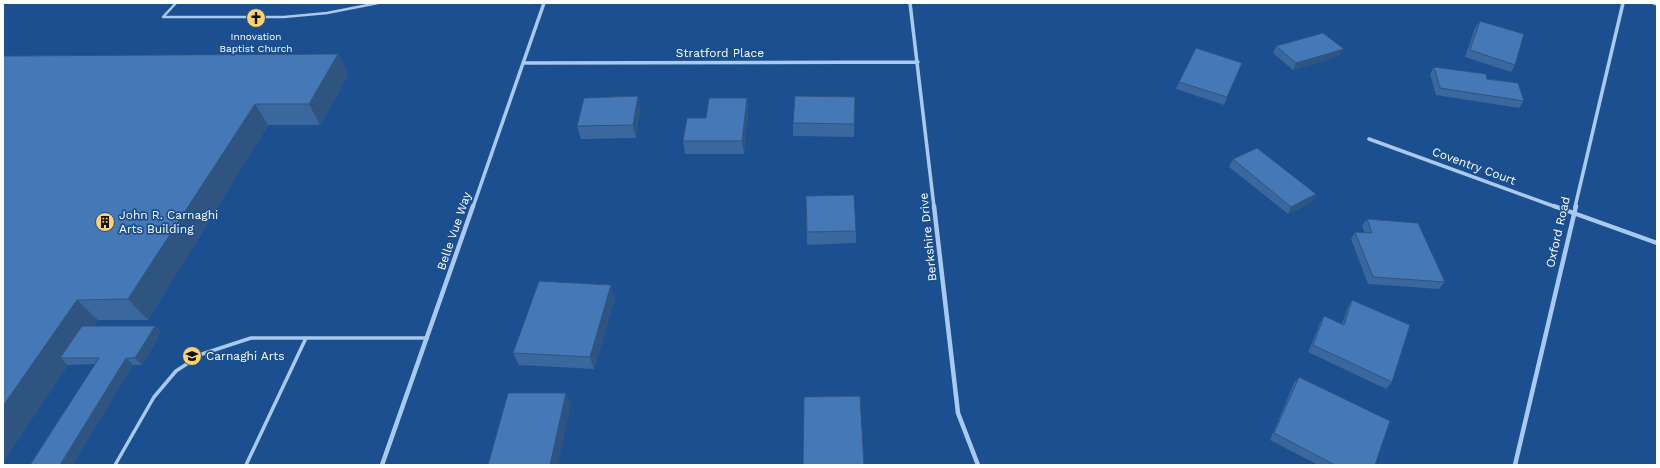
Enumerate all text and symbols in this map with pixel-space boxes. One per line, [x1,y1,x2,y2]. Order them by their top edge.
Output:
church icon: Innovation Baptist Church [245,7,267,29]
place label: Innovation Baptist Church [219,31,293,54]
street label: Stratford Place [676,46,764,60]
street label: Coventry Court [1430,144,1518,188]
street label: Belle Vue Way [434,189,474,272]
street label: Berkshire Drive [916,192,940,282]
street label: Oxford Road [1543,195,1573,269]
place label: John R. Carnaghi Arts Building [119,208,218,236]
building icon: John R. Carnaghi Arts Building [94,211,116,233]
school or university icon: Carnaghi Arts [181,345,203,367]
place label: Carnaghi Arts [206,349,285,363]

